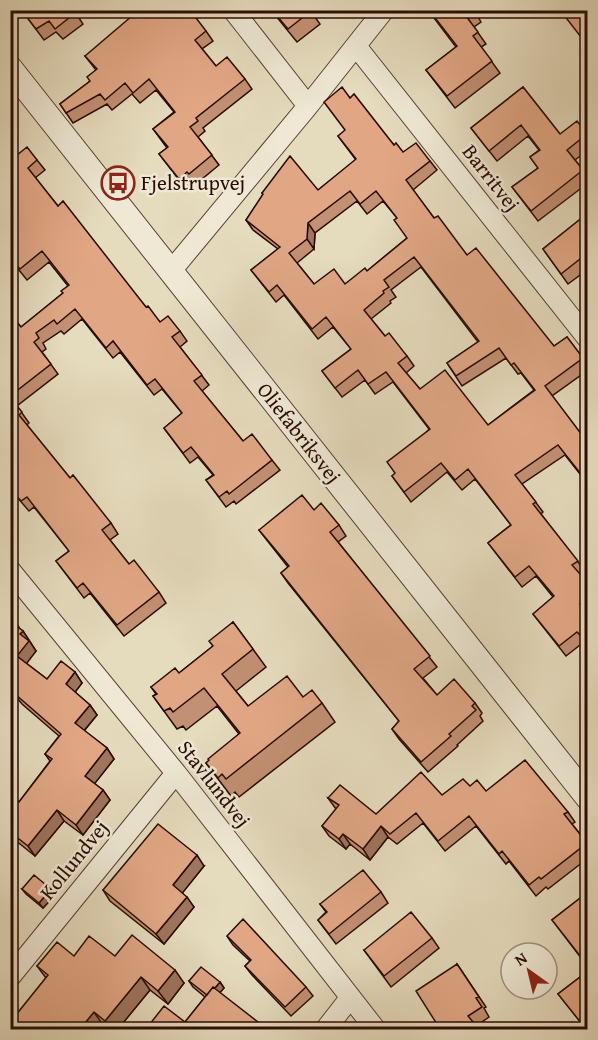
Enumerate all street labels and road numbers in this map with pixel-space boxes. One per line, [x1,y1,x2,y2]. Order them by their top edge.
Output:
street label: Barritvej [455,137,528,218]
street label: Oliefabriksvej [250,375,349,490]
street label: Stavlundvej [170,733,258,834]
street label: Kollundvej [32,813,115,906]

